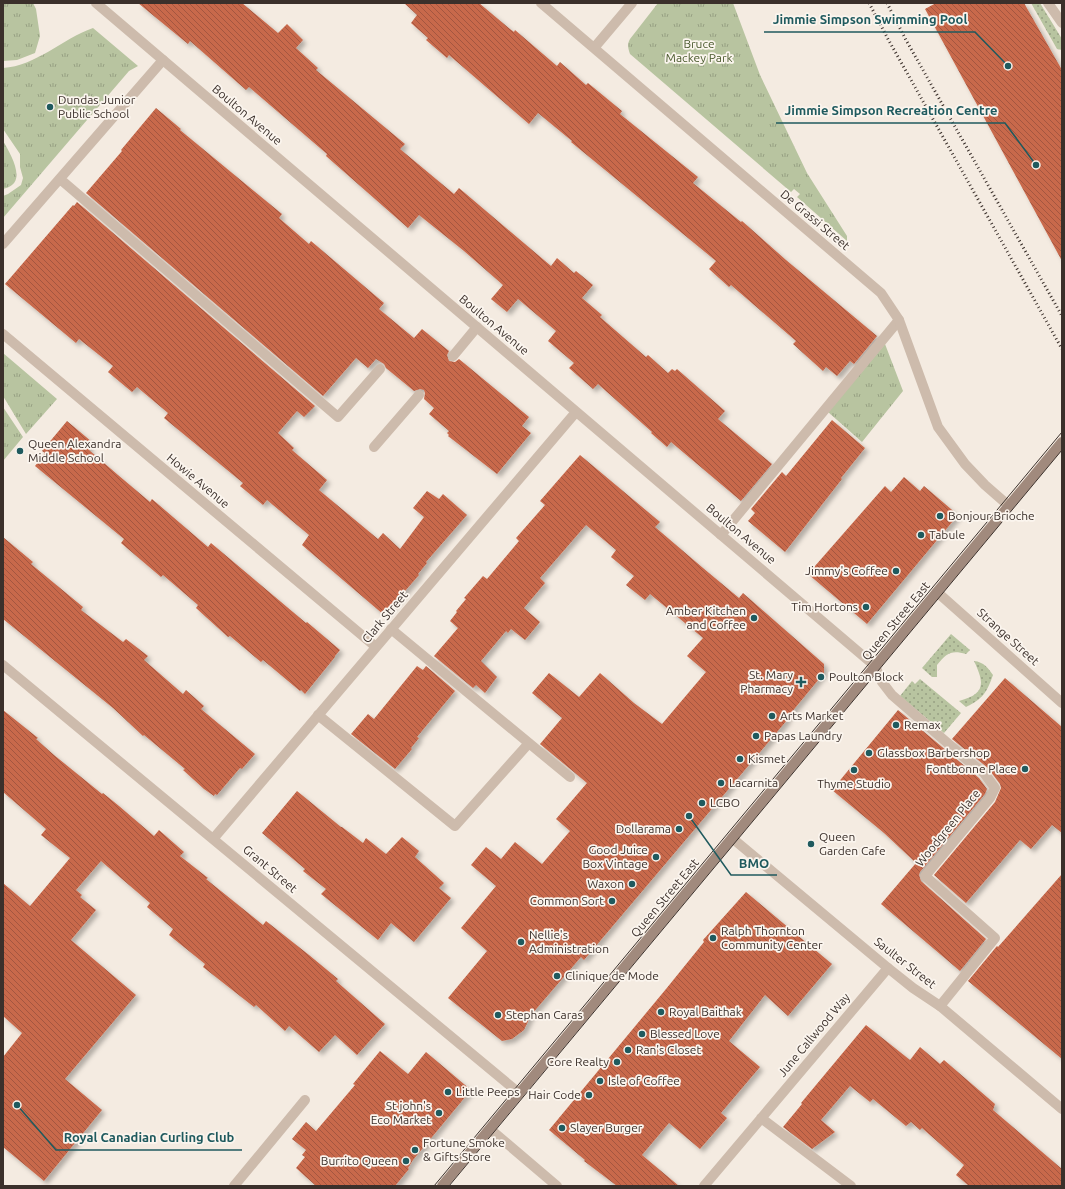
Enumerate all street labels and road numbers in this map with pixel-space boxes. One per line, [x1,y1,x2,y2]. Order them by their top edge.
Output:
street label: Boulton Avenue [210,82,285,147]
street label: De Grassi Street [778,187,853,252]
street label: Boulton Avenue [457,292,532,357]
street label: Howie Avenue [164,451,232,510]
street label: Boulton Avenue [704,501,779,566]
street label: Queen Street East [859,579,932,662]
street label: Clark Street [359,588,410,645]
street label: Strange Street [975,606,1042,668]
street label: Woodgreen Place [913,787,983,869]
street label: Grant Street [241,842,300,895]
street label: Queen Street East [628,856,701,939]
street label: Saulter Street [872,935,939,991]
street label: June Callwood Way [775,990,852,1079]

